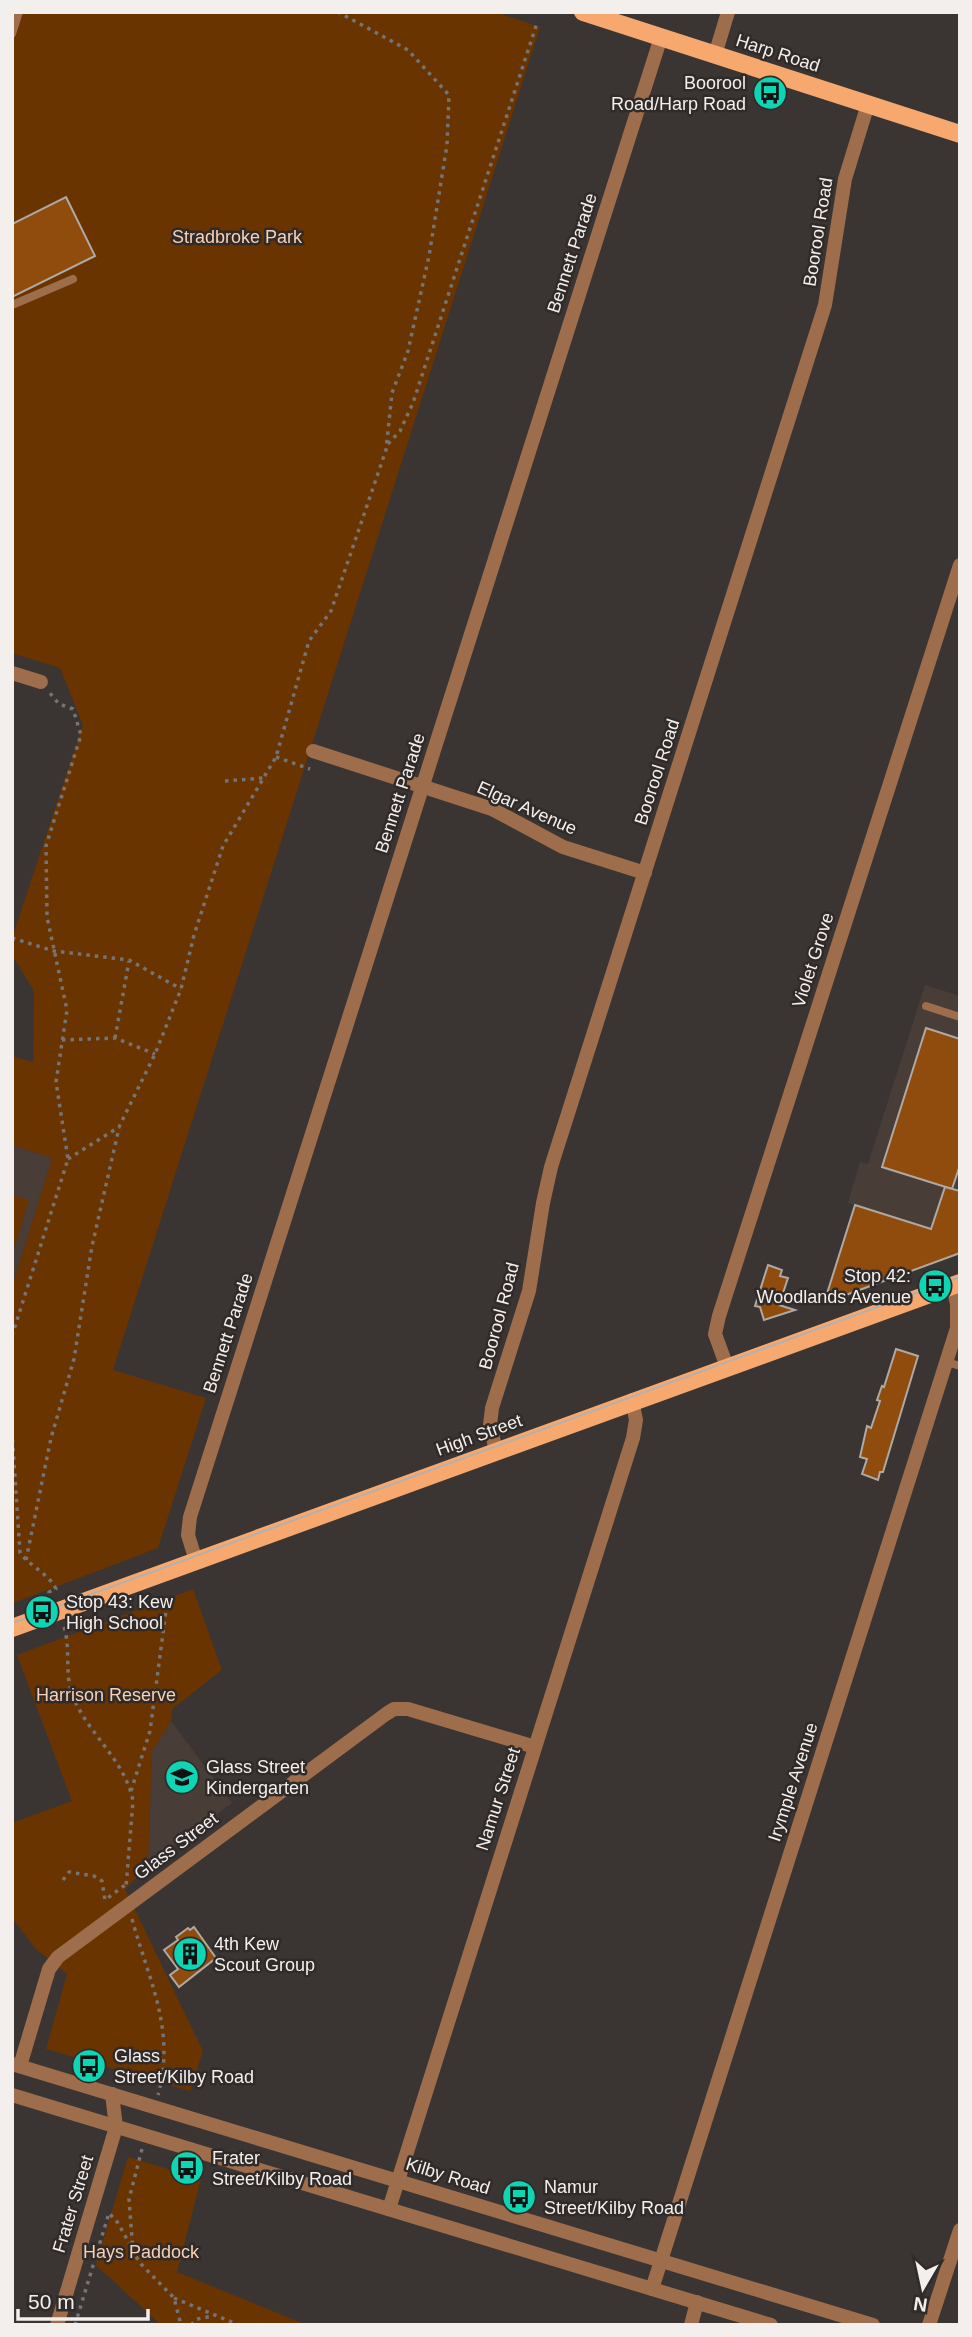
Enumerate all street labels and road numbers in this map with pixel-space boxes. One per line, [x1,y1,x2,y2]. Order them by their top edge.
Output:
street label: Harp Road [734,30,822,76]
street label: Boorool Road [800,176,836,288]
street label: Bennett Parade [543,190,601,316]
street label: Boorool Road [630,717,684,827]
street label: Bennett Parade [371,730,429,856]
street label: Elgar Avenue [474,777,580,839]
street label: Violet Grove [788,910,838,1010]
street label: Boorool Road [475,1260,523,1372]
street label: Bennett Parade [199,1270,257,1396]
street label: High Street [433,1410,525,1460]
street label: Irymple Avenue [764,1720,822,1844]
street label: Namur Street [472,1745,524,1853]
street label: Glass Street [130,1808,222,1884]
street label: Frater Street [49,2153,97,2255]
street label: Kilby Road [403,2154,493,2198]

